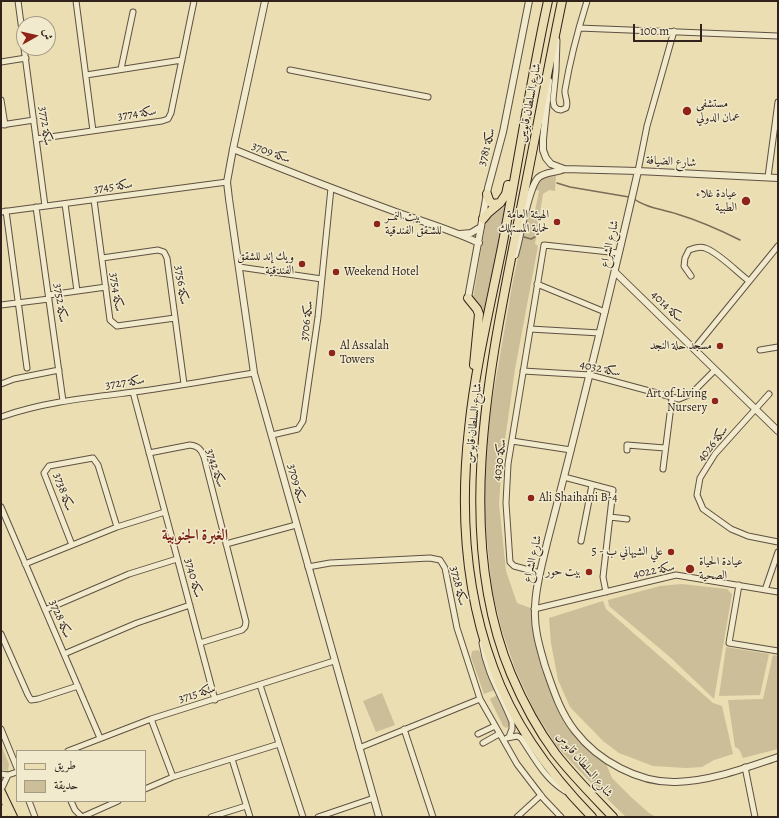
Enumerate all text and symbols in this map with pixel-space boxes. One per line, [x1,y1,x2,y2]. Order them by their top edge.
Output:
north arrow [16,16,56,56]
scale bar [635,16,704,42]
text: 100 m [640,23,669,39]
text: ش [39,28,56,41]
street label: شارع السلطان قابوس [515,62,545,144]
place label: مستشفى عمان الدولي [696,97,740,125]
street label: سكة 3774 [117,104,157,124]
street label: سكة 3772 [35,105,55,147]
marker: مستشفى عمان الدولي [681,105,693,117]
street label: سكة 3781 [475,126,499,168]
street label: سكة 3709 [249,139,293,167]
street label: شارع الضيافة [645,153,697,171]
street label: سكة 3745 [92,177,134,197]
place label: عيادة غلاء الطبية [696,187,737,215]
marker: عيادة غلاء الطبية [740,195,752,207]
place label: الهيئة العامة لحماية المستهلك [498,208,549,236]
place label: بيت النمــر للشـقق الفندقية [385,210,442,238]
marker: الهيئة العامة لحماية المستهلك [552,217,562,227]
marker: بيت النمــر للشـقق الفندقية [372,219,382,229]
street label: شارع الشراع [598,219,622,269]
place label: ويك إند للشقق الفندقية [237,250,294,278]
marker: ويك إند للشقق الفندقية [297,259,307,269]
street label: سكة 3756 [171,264,191,306]
place label: Weekend Hotel [344,265,419,279]
marker: Weekend Hotel [331,267,341,277]
street label: سكة 3754 [106,271,126,313]
street label: سكة 3752 [50,282,70,324]
street label: سكة 4014 [648,288,686,326]
street label: سكة 3706 [297,300,317,342]
place label: Al Assalah Towers [340,339,389,367]
place label: مسجد حلة النجد [650,339,712,353]
marker: مسجد حلة النجد [715,341,725,351]
marker: Al Assalah Towers [327,348,337,358]
street label: سكة 4032 [578,358,622,380]
street label: سكة 3727 [104,373,146,393]
street label: شارع السلطان قابوس [463,382,485,464]
place label: Art of Living Nursery [646,387,707,415]
marker: Art of Living Nursery [710,396,720,406]
street label: سكة 4026 [694,423,732,465]
street label: سكة 4030 [490,438,510,482]
street label: سكة 3742 [202,447,228,489]
street label: سكة 3709 [284,462,308,506]
street label: سكة 3738 [50,471,76,513]
place label: Ali Shaihani B-4 [539,491,618,505]
marker: Ali Shaihani B-4 [526,493,536,503]
district label: الغبرة الجنوبية [162,526,228,546]
street label: شارع الشراع [521,534,545,584]
place label: علي الشيهاني ب - 5 [591,545,663,559]
marker: علي الشيهاني ب - 5 [666,547,676,557]
place label: عيادة الحياة الصحية [699,555,743,583]
street label: سكة 3740 [181,557,205,599]
street label: سكة 4022 [632,560,676,582]
marker: عيادة الحياة الصحية [684,563,696,575]
street label: سكة 3728 [446,565,470,607]
place label: بيت حور [546,565,581,579]
marker: بيت حور [584,567,594,577]
street label: سكة 3728 [45,598,75,640]
street label: سكة 3715 [177,682,217,706]
street label: شارع السلطان قابوس [553,730,615,800]
legend [16,750,146,802]
text: طريق [54,757,76,773]
text: حديقة [54,777,78,793]

